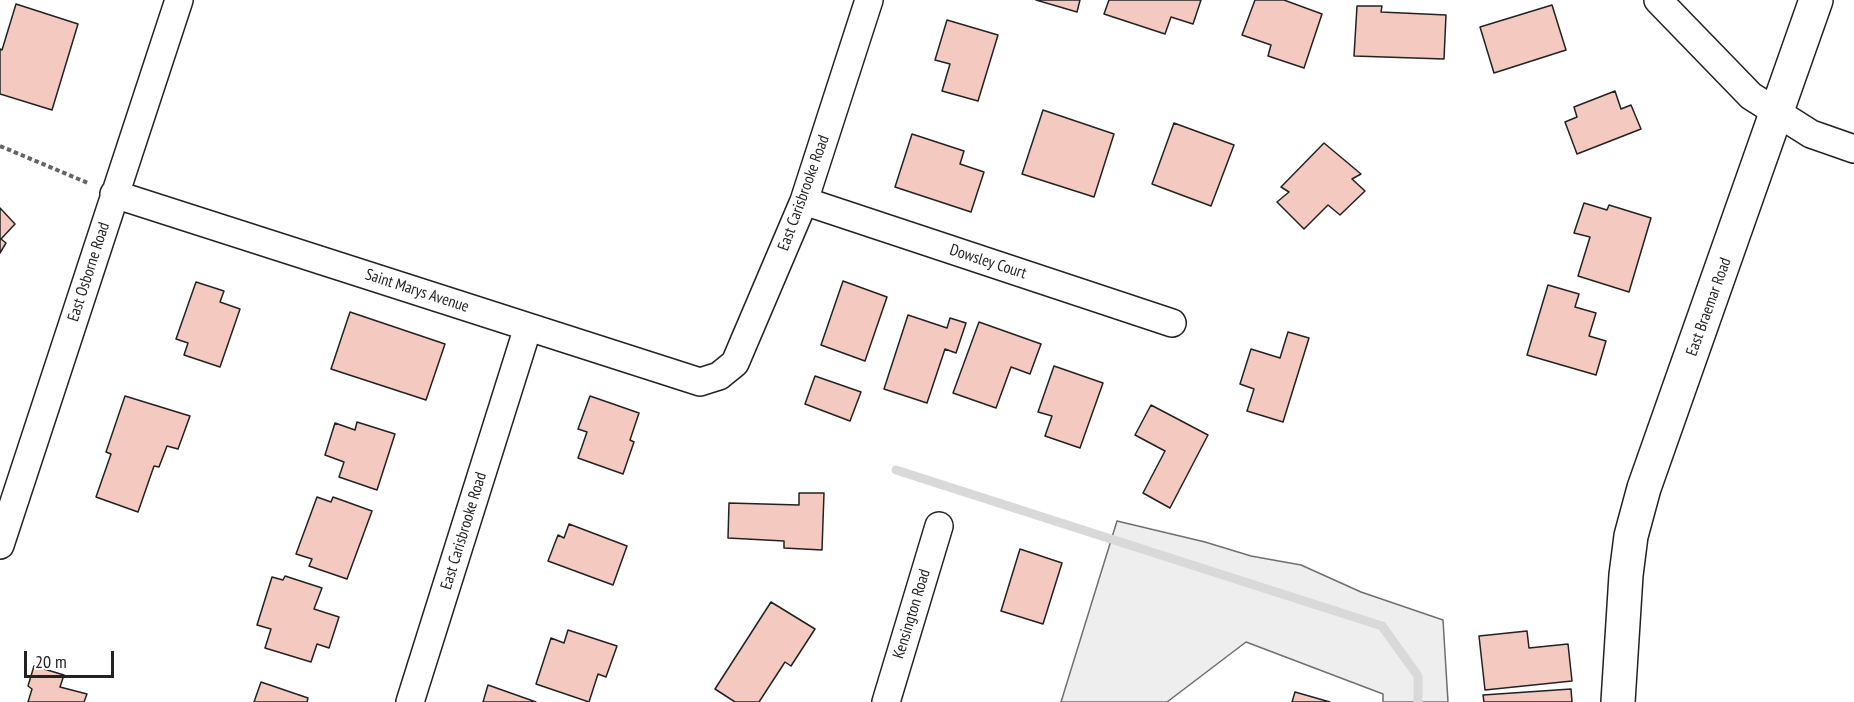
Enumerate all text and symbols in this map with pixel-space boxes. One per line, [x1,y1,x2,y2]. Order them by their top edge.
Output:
street label: East Carisbrooke Road [774,133,834,253]
street label: East Osborne Road [64,220,114,324]
street label: Dowsley Court [947,241,1029,283]
street label: East Braemar Road [1682,255,1736,359]
street label: Saint Marys Avenue [363,265,471,317]
street label: East Carisbrooke Road [437,470,491,592]
street label: Kensington Road [889,567,935,661]
scale bar [27,639,117,677]
text: 20 m [35,650,67,673]

